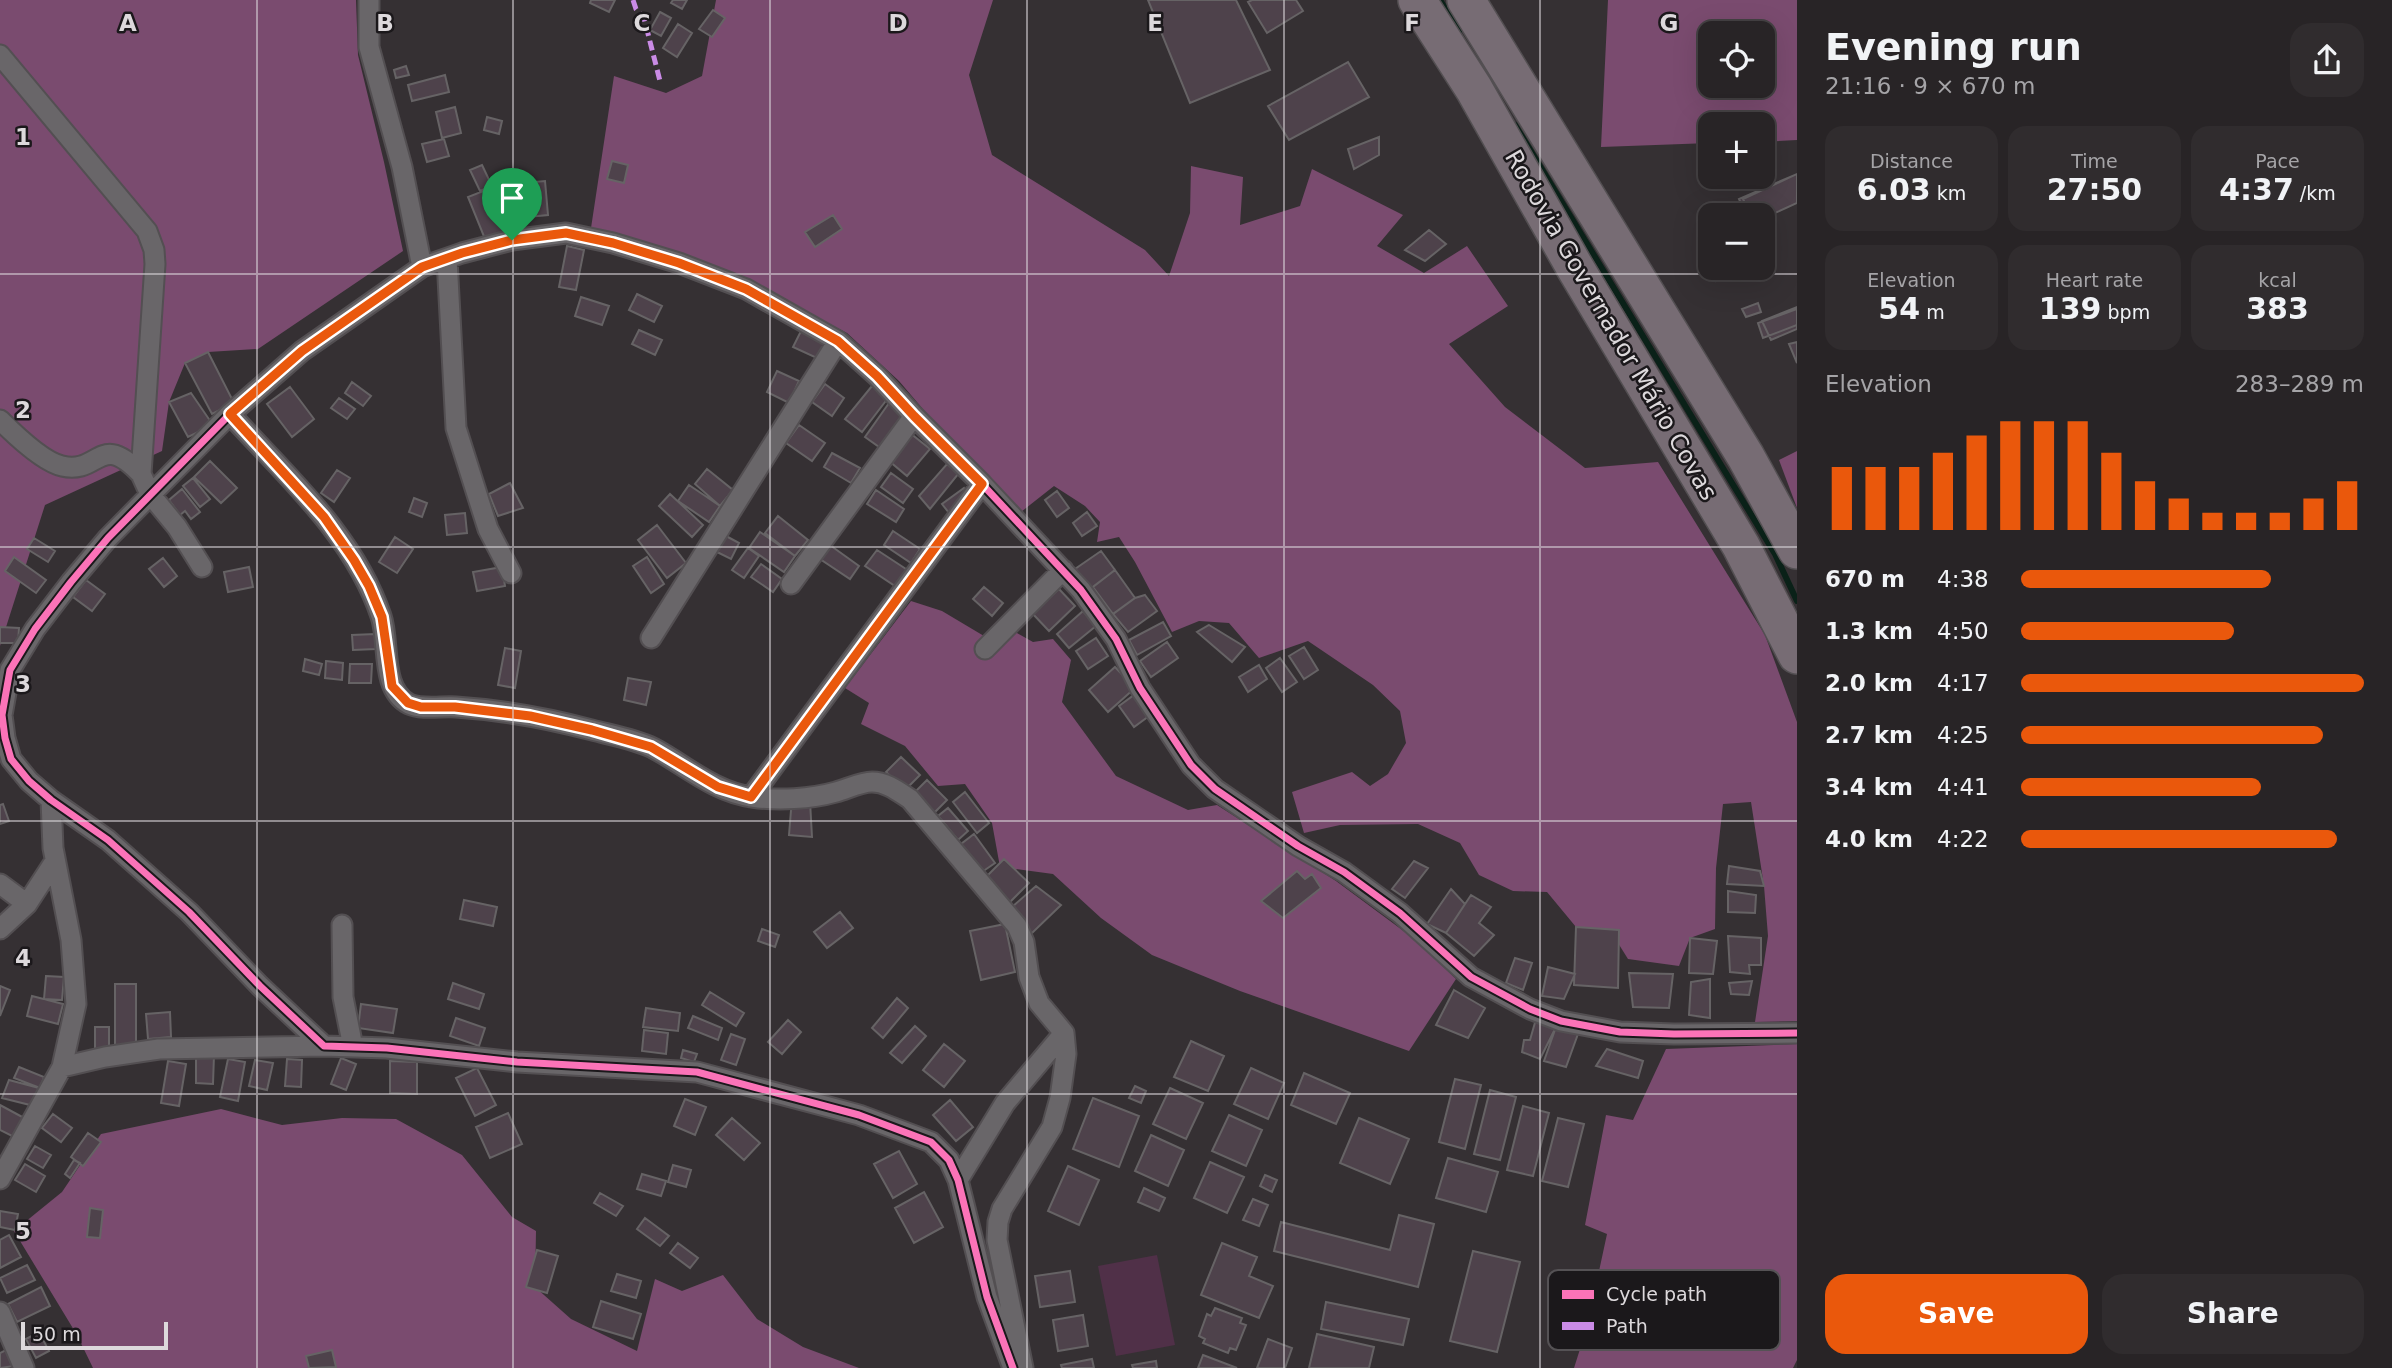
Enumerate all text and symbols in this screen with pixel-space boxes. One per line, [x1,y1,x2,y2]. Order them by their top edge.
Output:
text: A [119,10,137,36]
text: B [376,10,394,36]
text: C [634,10,650,36]
text: D [888,10,908,36]
text: E [1147,10,1163,36]
text: F [1404,10,1420,36]
text: G [1660,10,1678,36]
map controls [1698,21,1775,280]
button: locate [1698,21,1775,98]
button: share [2290,23,2364,97]
text: Evening run [1825,25,2082,69]
text: 21:16 · 9 × 670 m [1825,73,2035,99]
button: + [1698,112,1775,189]
text: 1 [15,124,31,150]
street label: Rodovia Governador Mário Covas [1499,145,1723,505]
text: Distance [1870,150,1953,172]
text: Time [2071,150,2118,172]
text: Pace [2255,150,2300,172]
pin [482,168,542,240]
text: 6.03 [1857,172,1931,207]
text: 27:50 [2047,172,2142,207]
text: 4:37 [2219,172,2294,207]
icon: arrive [493,179,531,217]
text: km [1931,182,1966,204]
text: /km [2294,182,2336,204]
button: − [1698,203,1775,280]
text: Elevation [1867,269,1956,291]
text: Heart rate [2046,269,2143,291]
text: kcal [2258,269,2297,291]
text: 54 [1878,291,1920,326]
text: 139 [2039,291,2101,326]
text: 383 [2246,291,2309,326]
text: m [1920,301,1945,323]
text: bpm [2101,301,2150,323]
text: Elevation [1825,371,1932,397]
text: 283–289 m [2235,371,2364,397]
text: 2 [15,397,31,423]
text: 670 m [1825,566,1905,592]
text: 4:38 [1937,566,1989,592]
text: 1.3 km [1825,618,1913,644]
text: 4:50 [1937,618,1989,644]
text: 2.0 km [1825,670,1913,696]
text: 4:17 [1937,670,1989,696]
text: 3 [15,671,31,697]
text: 2.7 km [1825,722,1913,748]
text: 4:25 [1937,722,1989,748]
text: 3.4 km [1825,774,1913,800]
text: 4:41 [1937,774,1989,800]
text: 4.0 km [1825,826,1913,852]
text: 4:22 [1937,826,1989,852]
text: 4 [15,945,31,971]
text: 5 [15,1218,31,1244]
legend [1548,1270,1780,1350]
button: Save [1825,1274,2088,1354]
button: Share [2102,1274,2364,1354]
text: Cycle path [1606,1283,1707,1305]
text: Path [1606,1315,1648,1337]
scale bar [21,1319,168,1351]
text: 50 m [32,1323,81,1345]

